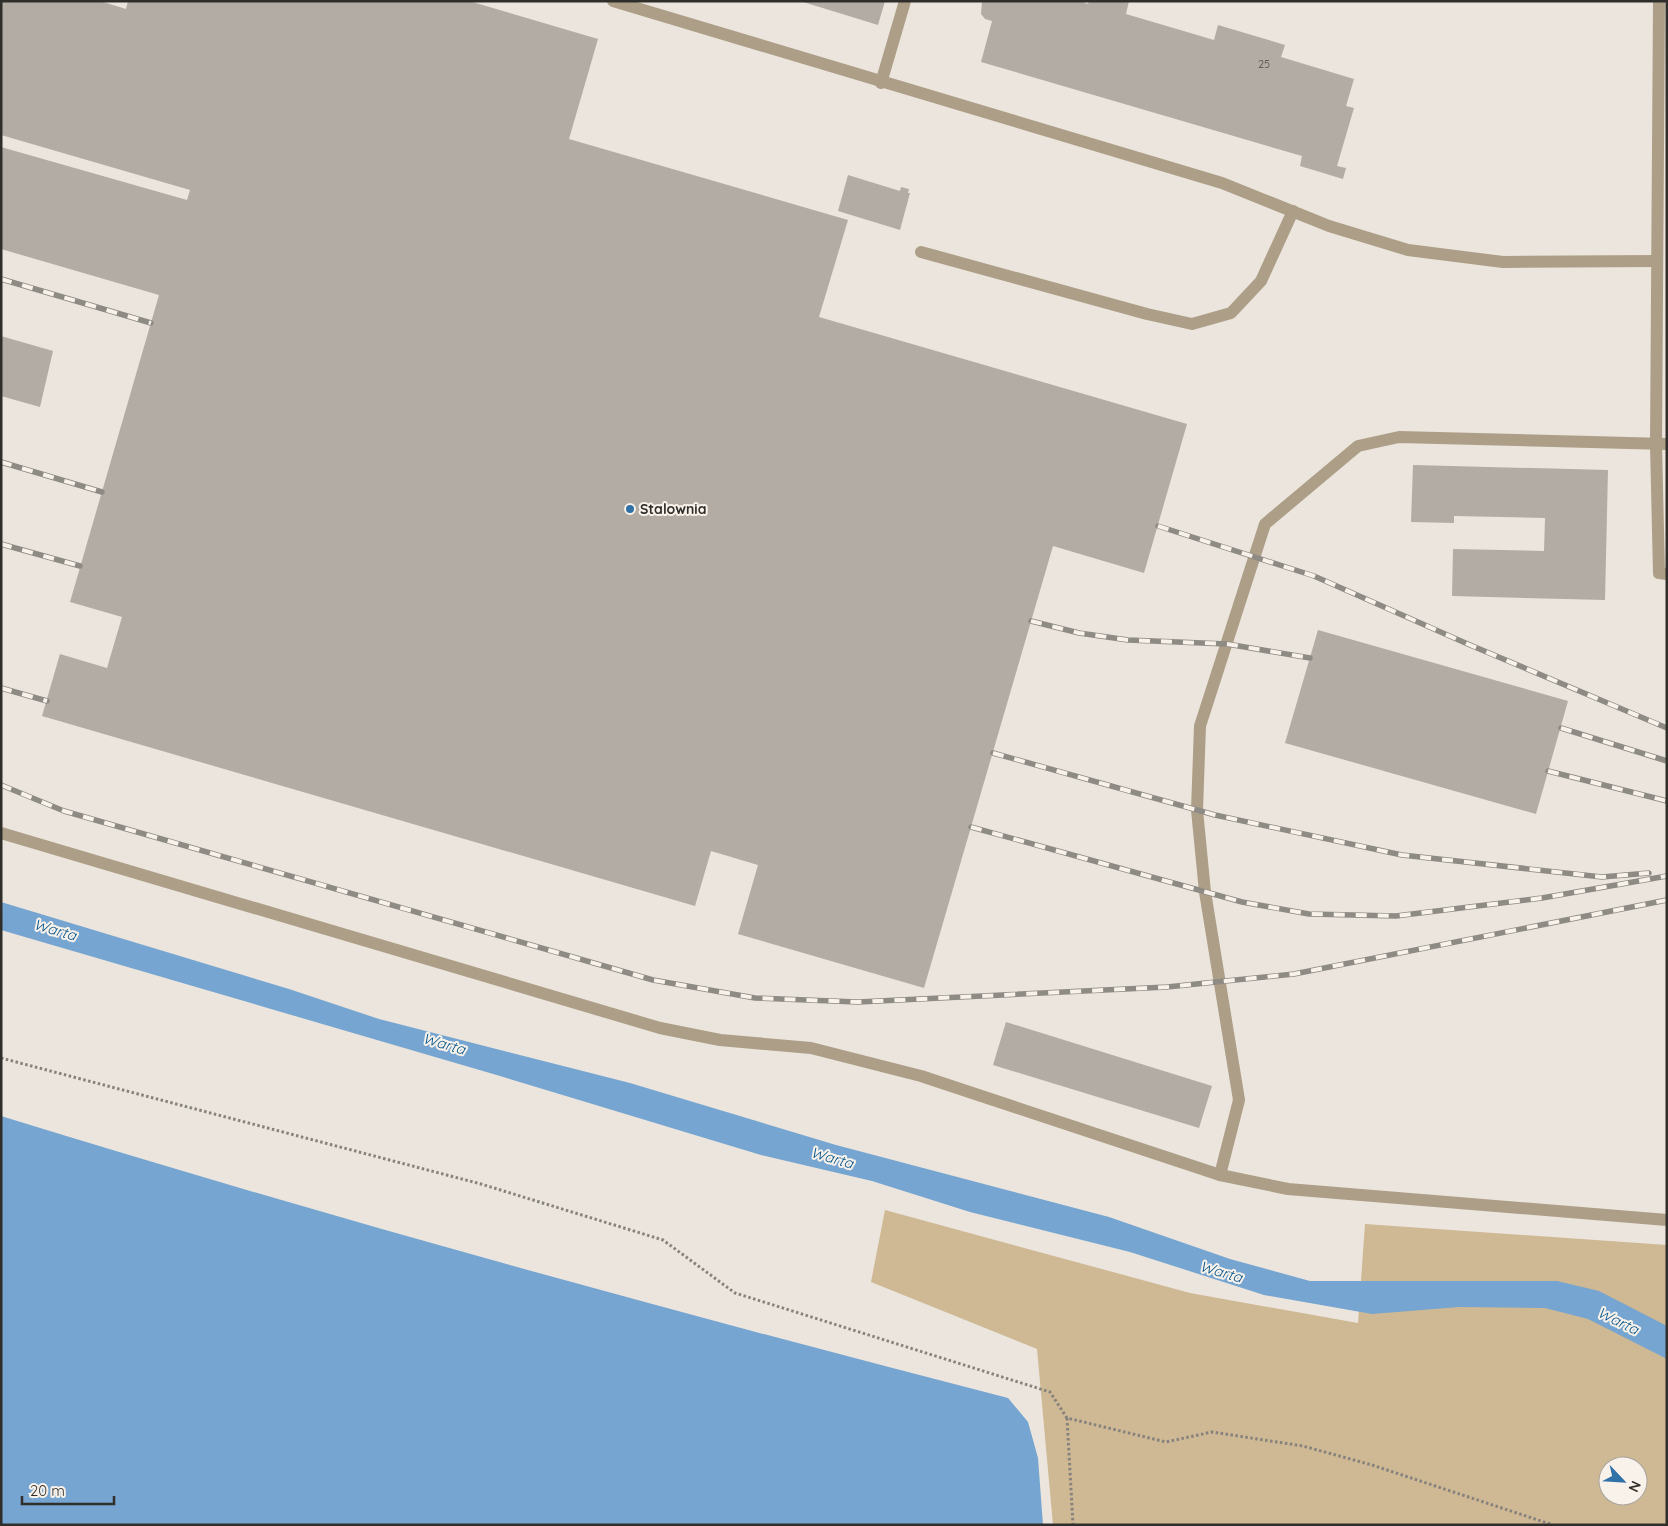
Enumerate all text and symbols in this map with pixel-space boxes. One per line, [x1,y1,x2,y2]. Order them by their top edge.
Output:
house number: 25 [1258,57,1270,71]
place label: Stalownia [640,500,706,518]
marker: Stalownia [624,503,636,515]
water label: Warta [32,914,79,945]
water label: Warta [421,1028,468,1059]
water label: Warta [809,1142,856,1173]
water label: Warta [1198,1256,1245,1287]
water label: Warta [1595,1302,1643,1339]
north arrow [1598,1456,1648,1506]
scale bar [22,1474,115,1506]
text: N [1624,1478,1645,1495]
text: 20 m [30,1481,65,1500]

